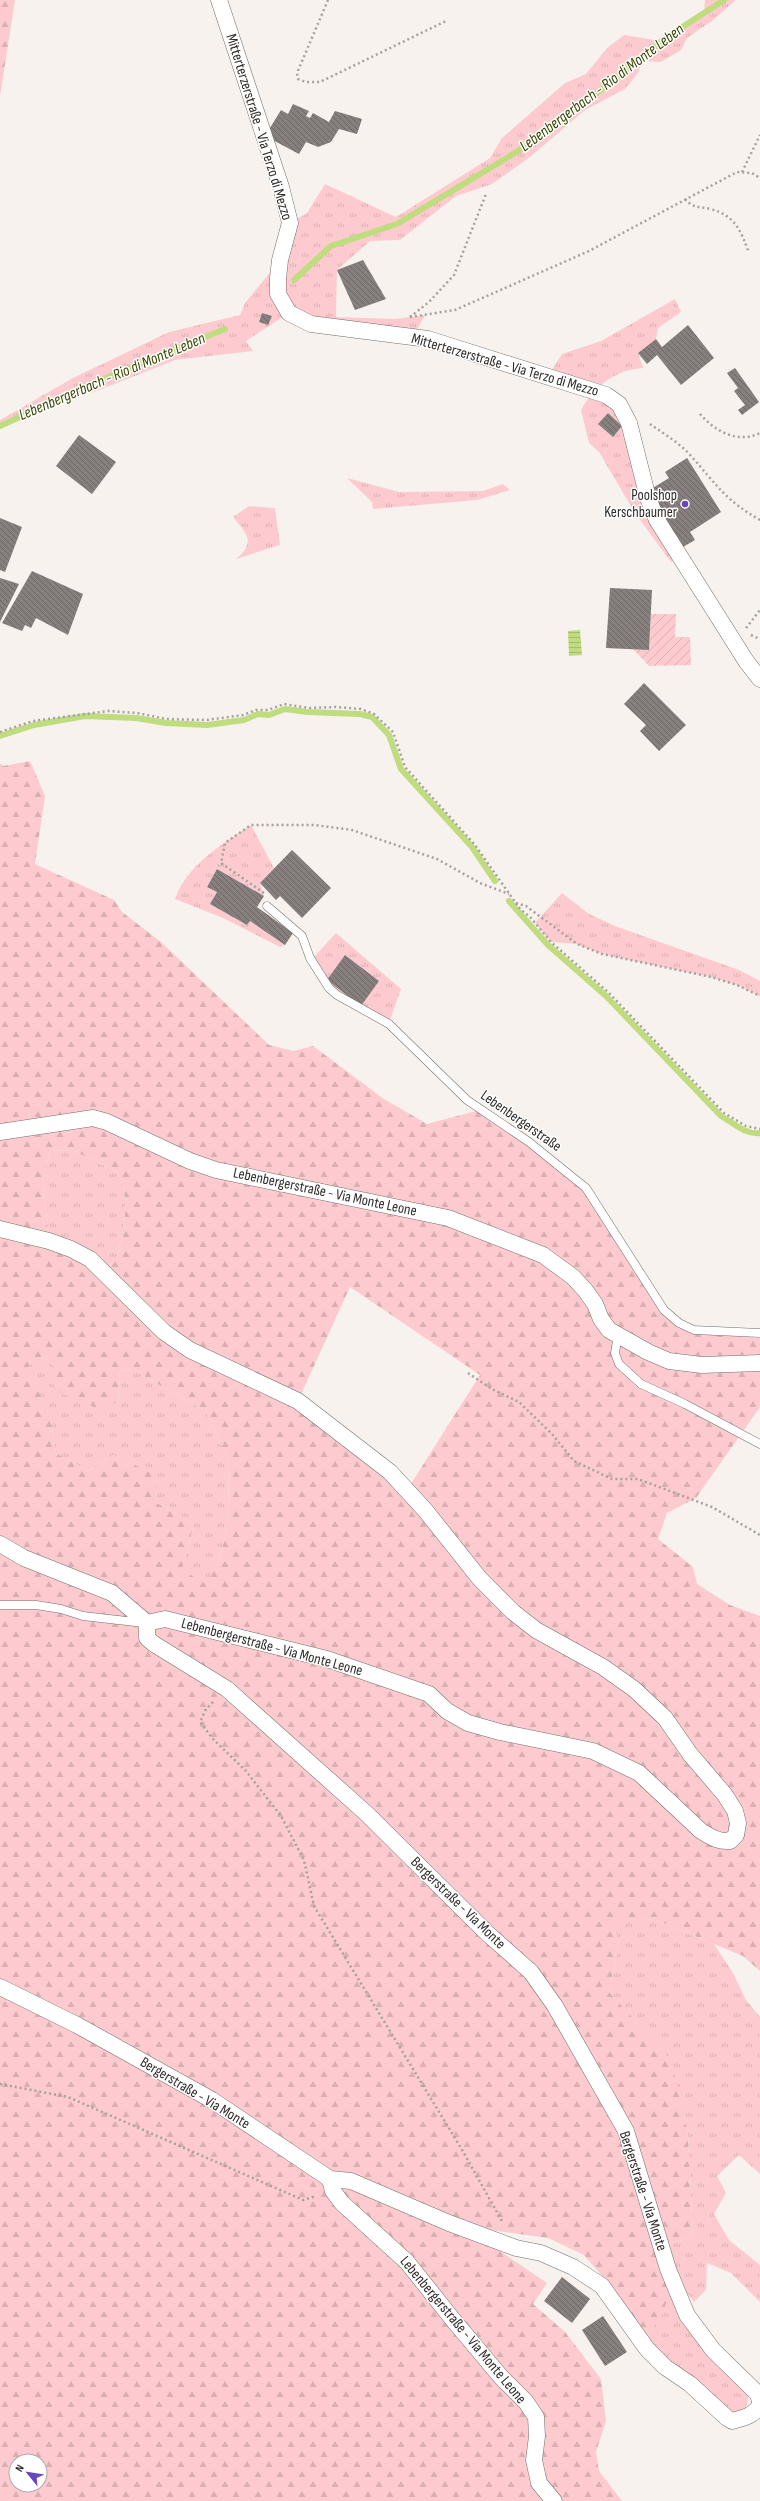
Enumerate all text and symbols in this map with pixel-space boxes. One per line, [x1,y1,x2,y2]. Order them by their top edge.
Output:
water label: Lebenbergerbach - Rio di Monte Leben [516,20,688,156]
street label: Mitterterzerstraße - Via Terzo di Mezzo [222,32,296,222]
water label: Lebenbergerbach - Rio di Monte Leben [16,329,208,425]
street label: Mitterterzerstraße - Via Terzo di Mezzo [409,329,601,401]
place label: Poolshop Kerschbaumer [604,486,678,522]
marker: Poolshop Kerschbaumer [680,499,690,509]
street label: Lebenbergerstraße [477,1086,565,1156]
street label: Lebenbergerstraße - Via Monte Leone [232,1163,418,1221]
street label: Lebenbergerstraße - Via Monte Leone [179,1614,365,1680]
street label: Bergerstraße - Via Monte [406,1853,510,1953]
street label: Bergerstraße - Via Monte [137,2053,253,2133]
street label: Bergerstraße - Via Monte [615,2129,671,2253]
street label: Lebenbergerstraße - Via Monte Leone [396,2252,530,2408]
north arrow [8,2453,48,2493]
text: N [13,2462,27,2474]

